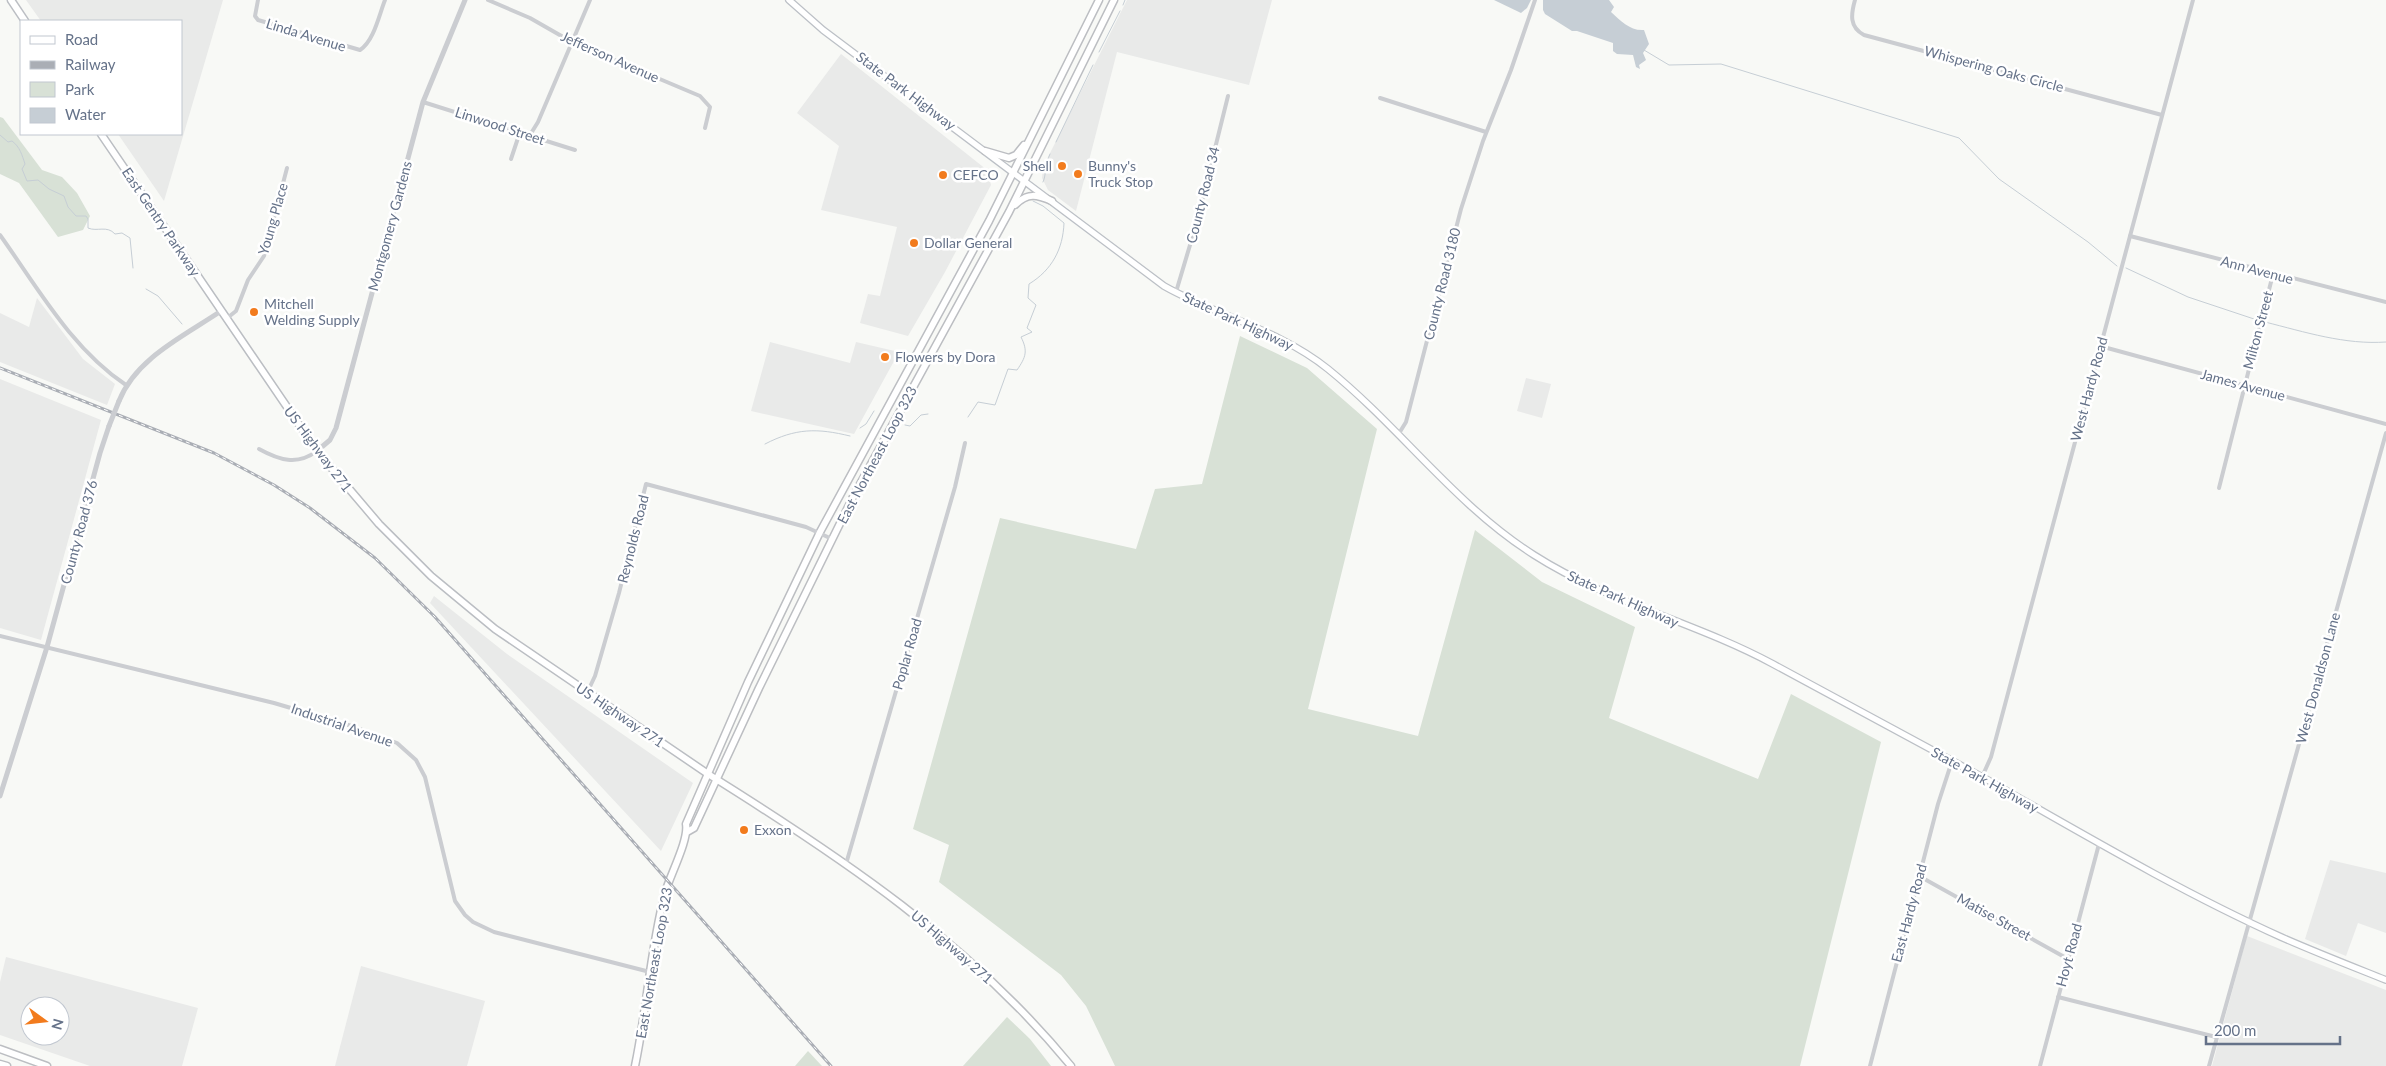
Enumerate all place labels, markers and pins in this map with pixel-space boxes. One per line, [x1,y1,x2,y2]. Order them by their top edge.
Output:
place label: Shell [1023,157,1052,174]
place label: Bunny's Truck Stop [1088,157,1153,190]
marker: Shell [1056,160,1068,172]
place label: CEFCO [953,166,999,183]
marker: Bunny's Truck Stop [1072,168,1084,180]
marker: CEFCO [937,169,949,181]
place label: Dollar General [924,234,1012,251]
marker: Dollar General [908,237,920,249]
place label: Mitchell Welding Supply [264,295,361,328]
marker: Mitchell Welding Supply [248,306,260,318]
place label: Flowers by Dora [895,348,996,365]
marker: Flowers by Dora [879,351,891,363]
place label: Exxon [754,821,791,838]
marker: Exxon [738,824,750,836]

